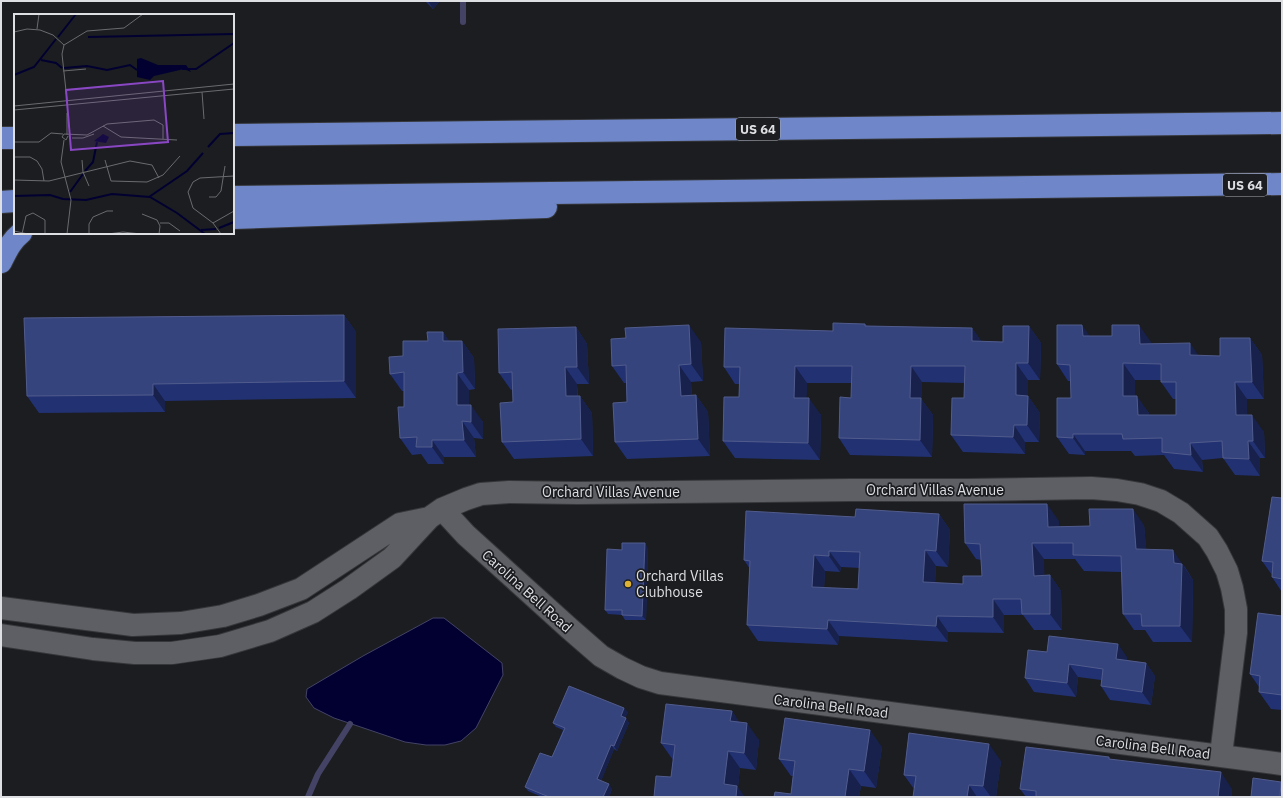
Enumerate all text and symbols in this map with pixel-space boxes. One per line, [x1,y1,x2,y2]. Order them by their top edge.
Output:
inset map [14,14,234,234]
road number: US 64 [736,118,780,140]
road number: US 64 [1223,174,1267,196]
street label: Orchard Villas Avenue [866,481,1004,499]
street label: Orchard Villas Avenue [542,483,680,501]
street label: Carolina Bell Road [478,546,576,636]
place label: Orchard Villas Clubhouse [636,567,724,601]
marker: Orchard Villas Clubhouse [623,579,633,589]
street label: Carolina Bell Road [773,690,889,722]
street label: Carolina Bell Road [1095,731,1211,763]

